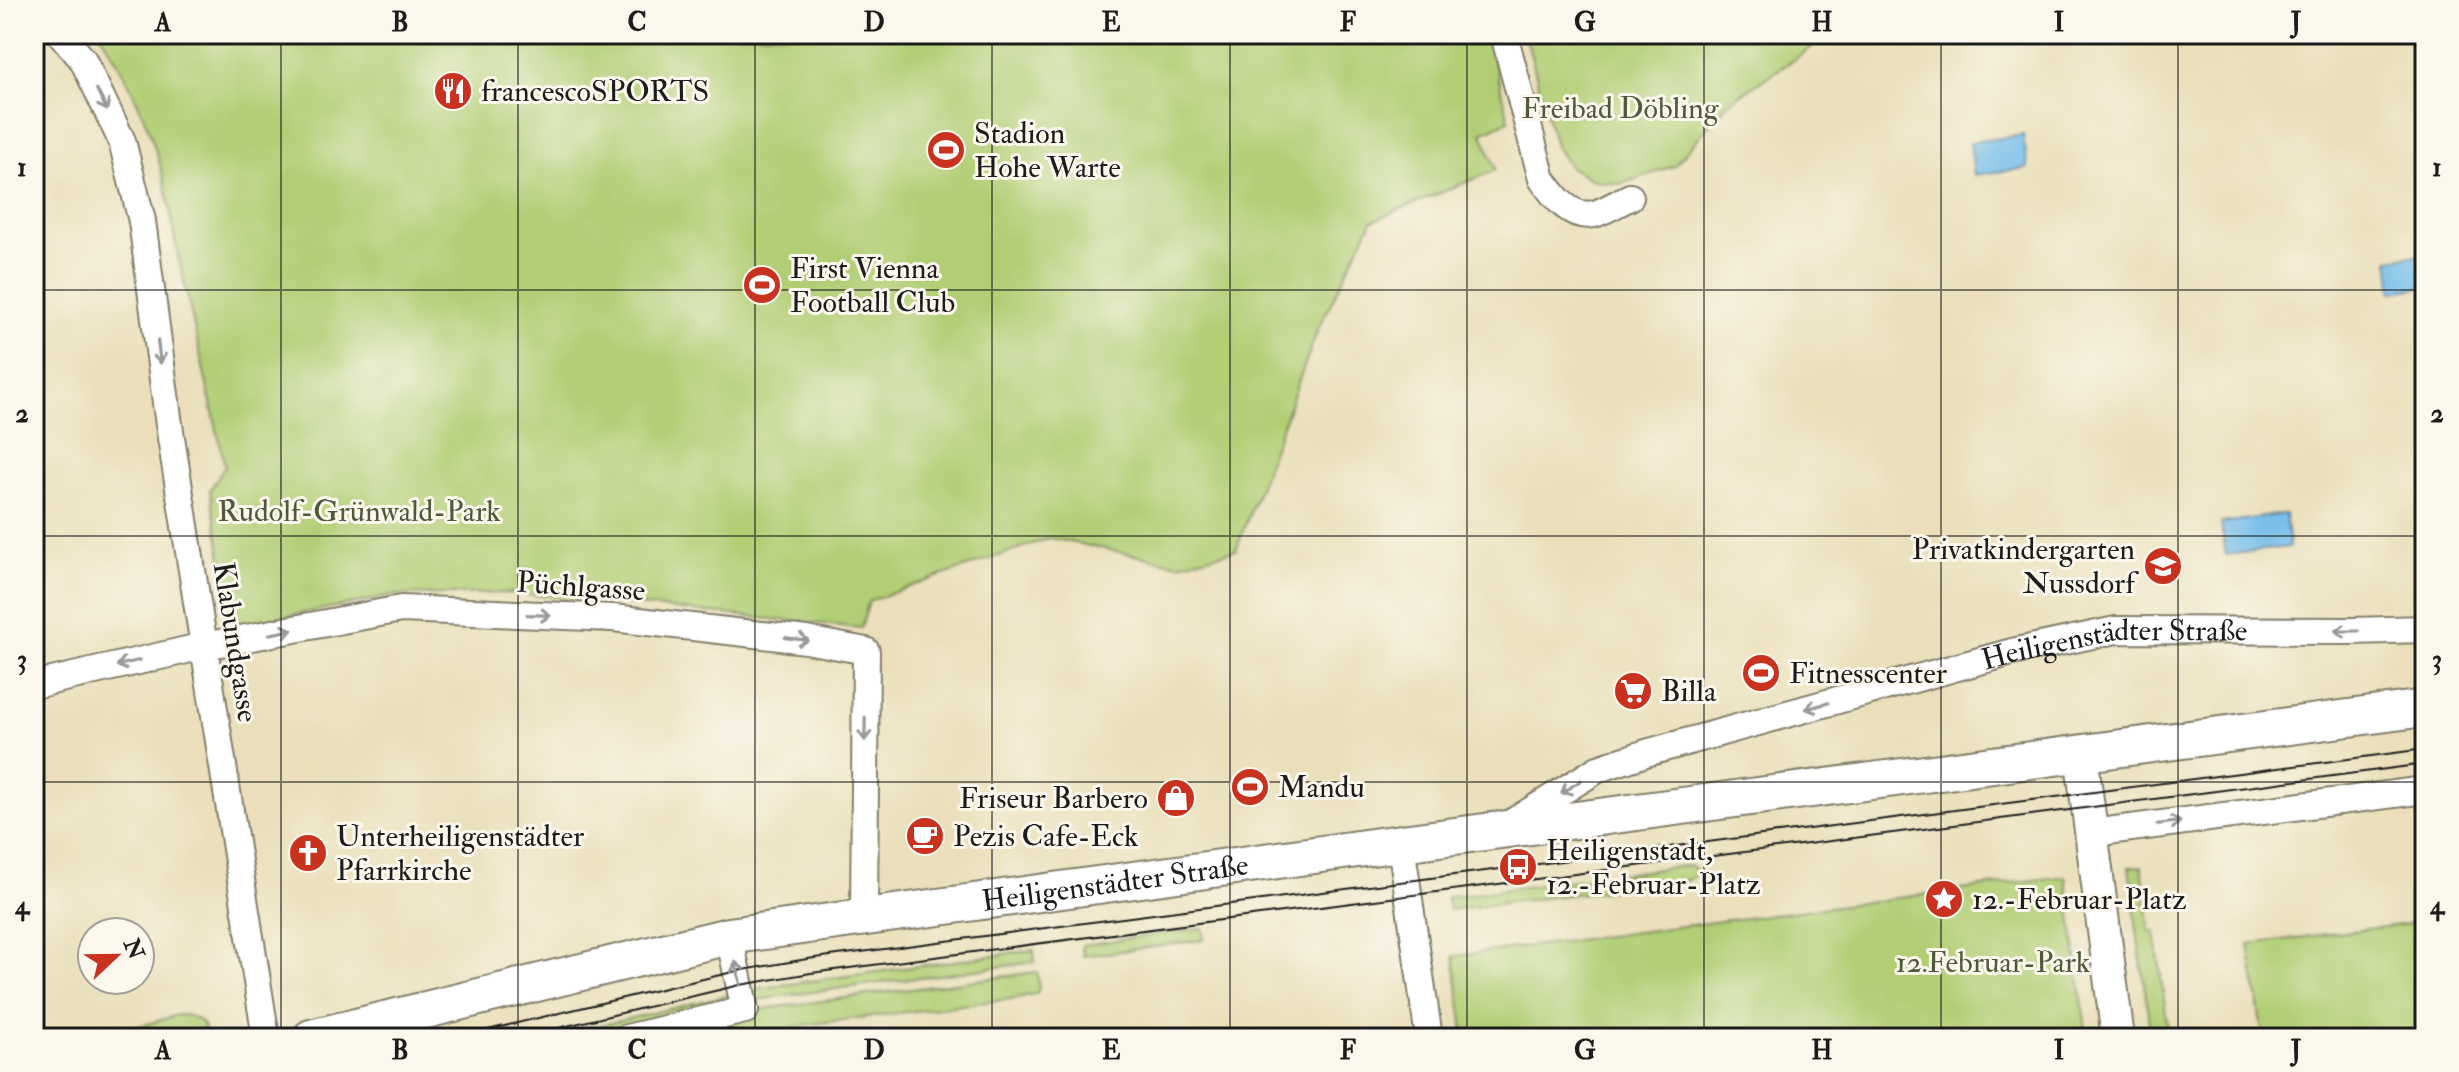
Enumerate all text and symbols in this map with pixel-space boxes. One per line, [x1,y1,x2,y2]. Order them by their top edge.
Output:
text: A [154,7,172,39]
text: B [391,7,409,39]
text: C [627,7,647,39]
text: D [863,7,885,39]
text: E [1102,7,1121,39]
text: F [1340,7,1357,39]
text: G [1574,7,1596,39]
text: H [1811,7,1833,39]
text: I [2054,7,2064,39]
text: J [2289,7,2302,39]
restaurant icon: francescoSPORTS [432,70,474,112]
place label: francescoSPORTS [481,73,709,110]
one-way arrow [95,87,110,111]
park label: Freibad Döbling [1521,90,1720,127]
place label: Stadion Hohe Warte [974,115,1121,186]
sports icon: Stadion Hohe Warte [925,129,967,171]
text: 1 [17,152,27,184]
text: 1 [2432,152,2442,184]
place label: First Vienna Football Club [790,250,955,321]
sports icon: First Vienna Football Club [741,264,783,306]
one-way arrow [151,338,166,365]
text: 2 [15,398,29,430]
text: 2 [2430,398,2444,430]
park label: Rudolf-Grünwald-Park [217,493,501,530]
place label: Privatkindergarten Nussdorf [1912,531,2139,602]
school or university icon: Privatkindergarten Nussdorf [2142,545,2184,587]
street label: Klabundgasse [205,559,266,725]
street label: Püchlgasse [515,564,647,609]
one-way arrow [525,607,552,622]
street label: Heiligenstädter Straße [1977,612,2247,679]
one-way arrow [268,623,293,638]
one-way arrow [2334,623,2361,639]
one-way arrow [783,632,810,647]
text: 3 [17,644,27,676]
text: 3 [2432,644,2442,676]
sports icon: Fitnesscenter [1740,652,1782,694]
place label: Fitnesscenter [1789,655,1947,692]
one-way arrow [116,656,142,671]
supermarket icon: Billa [1612,670,1654,712]
place label: Billa [1661,673,1717,710]
one-way arrow [1804,699,1830,714]
one-way arrow [857,715,873,742]
sports icon: Mandu [1229,766,1271,808]
place label: Mandu [1278,769,1365,806]
shop icon: Friseur Barbero [1155,777,1197,819]
one-way arrow [1560,779,1583,795]
place label: Friseur Barbero [959,780,1148,817]
cafe icon: Pezis Cafe-Eck [904,815,946,857]
one-way arrow [2155,815,2182,830]
place label: Unterheiligenstädter Pfarrkirche [336,818,584,889]
place label: Pezis Cafe-Eck [953,818,1138,855]
church icon: Unterheiligenstädter Pfarrkirche [287,832,329,874]
place label: Heiligenstadt, 12.-Februar-Platz [1546,832,1760,903]
street label: Heiligenstädter Straße [979,846,1251,920]
bus stop icon: Heiligenstadt, 12.-Februar-Platz [1497,846,1539,888]
place icon: 12.-Februar-Platz [1923,878,1965,920]
place label: 12.-Februar-Platz [1972,881,2186,918]
text: 4 [14,890,31,922]
text: 4 [2429,890,2446,922]
north arrow [76,916,156,996]
text: N [117,934,150,964]
park label: 12.Februar-Park [1896,944,2090,981]
one-way arrow [729,961,744,987]
text: A [154,1035,172,1067]
text: B [391,1035,409,1067]
text: C [627,1035,647,1067]
text: D [863,1035,885,1067]
text: E [1102,1035,1121,1067]
text: F [1340,1035,1357,1067]
text: G [1574,1035,1596,1067]
text: H [1811,1035,1833,1067]
text: I [2054,1035,2064,1067]
text: J [2289,1035,2302,1067]

